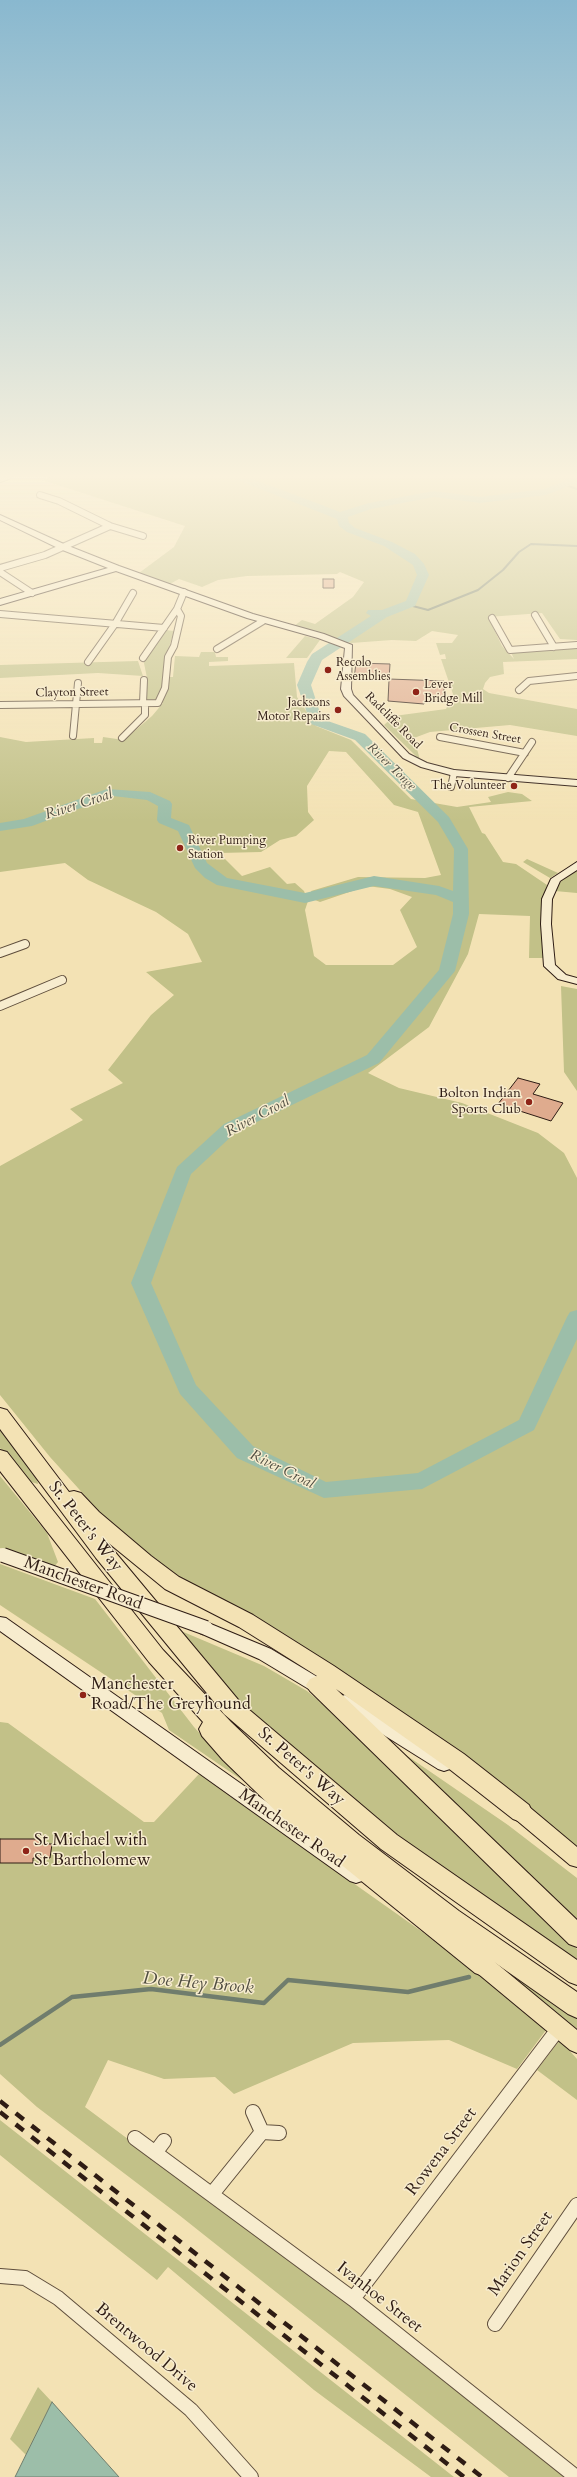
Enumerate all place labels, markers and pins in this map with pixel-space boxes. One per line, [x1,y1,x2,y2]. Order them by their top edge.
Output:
place label: Recolo Assemblies [336,656,390,684]
marker: Recolo Assemblies [323,665,333,675]
place label: Lever Bridge Mill [424,678,482,706]
marker: Lever Bridge Mill [411,687,421,697]
place label: Jacksons Motor Repairs [257,696,330,724]
marker: Jacksons Motor Repairs [333,705,343,715]
place label: The Volunteer [431,779,506,793]
marker: The Volunteer [509,781,519,791]
place label: River Pumping Station [188,834,266,862]
marker: River Pumping Station [175,843,185,853]
place label: Bolton Indian Sports Club [439,1086,521,1118]
marker: Bolton Indian Sports Club [524,1097,534,1107]
place label: Manchester Road/The Greyhound [91,1675,251,1715]
marker: Manchester Road/The Greyhound [78,1690,88,1700]
place label: St Michael with St Bartholomew [34,1831,151,1871]
marker: St Michael with St Bartholomew [21,1846,31,1856]

